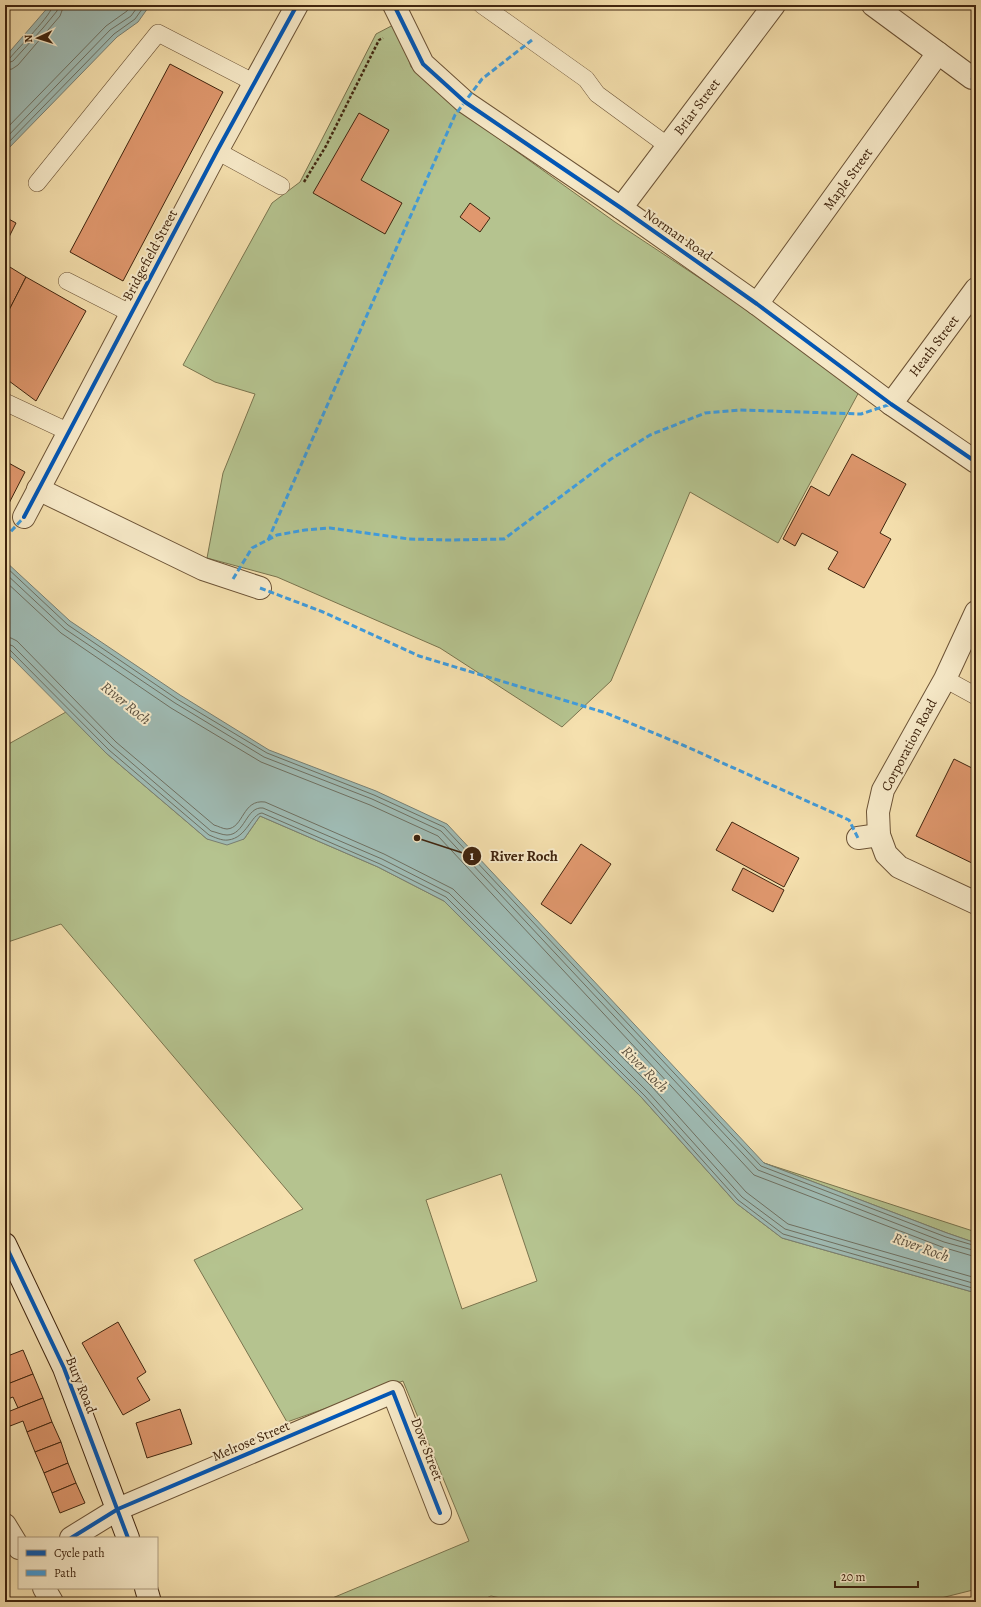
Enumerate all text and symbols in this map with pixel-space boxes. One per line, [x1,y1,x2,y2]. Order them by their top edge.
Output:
north arrow [18,18,58,58]
text: N [21,34,36,43]
street label: Briar Street [669,74,725,139]
street label: Maple Street [819,144,877,214]
street label: Norman Road [640,204,717,266]
street label: Bridgefield Street [118,206,182,304]
street label: Heath Street [905,311,964,381]
water label: River Roch [97,677,155,729]
street label: Corporation Road [877,695,942,795]
callout: River Roch [462,842,566,869]
text: River Roch [490,846,558,866]
text: 1 [470,848,475,864]
water label: River Roch [617,1041,673,1097]
water label: River Roch [890,1228,952,1266]
street label: Bury Road [61,1354,101,1417]
street label: Dove Street [406,1415,448,1484]
street label: Melrose Street [209,1416,293,1466]
legend [18,1537,158,1589]
text: Cycle path [54,1545,105,1561]
scale bar [835,1563,918,1589]
text: Path [54,1565,77,1581]
text: 20 m [841,1569,865,1585]

